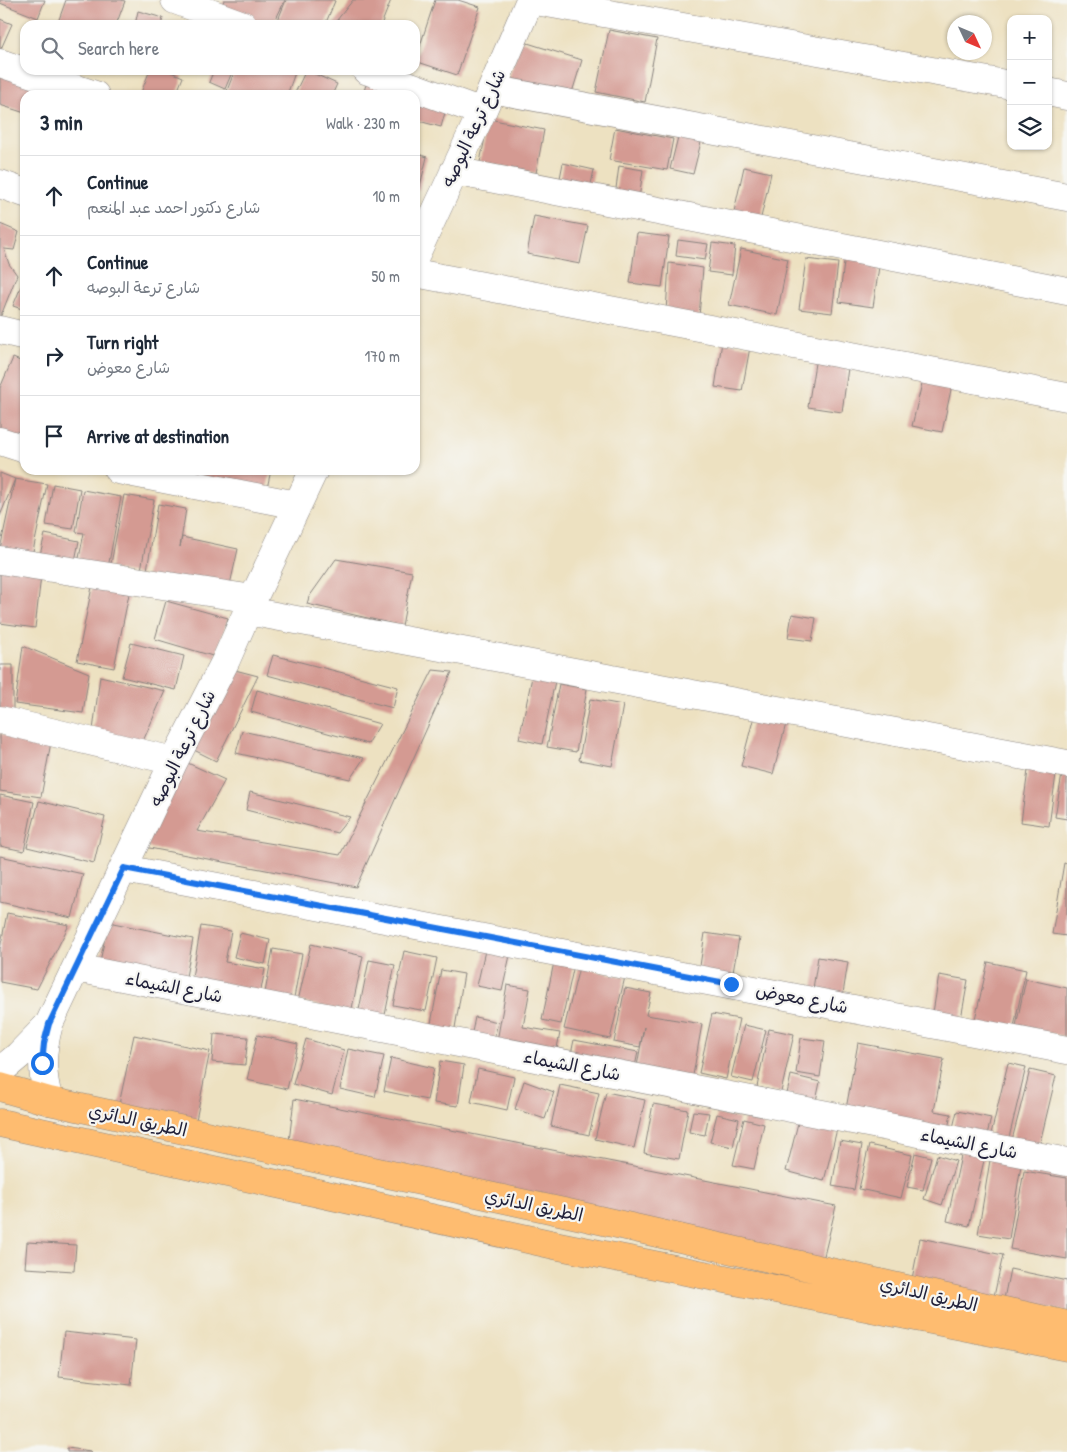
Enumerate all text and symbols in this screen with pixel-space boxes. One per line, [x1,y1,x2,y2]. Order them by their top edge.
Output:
north arrow [947,15,992,60]
map controls [1007,15,1052,150]
button: + [1007,15,1052,60]
search box [20,20,420,75]
icon: search [38,34,66,62]
text: Search here [78,35,159,61]
button: − [1007,60,1052,105]
street label: شارع ترعة البوصه [435,65,511,191]
button: layers [1007,105,1052,150]
text: 3 min [40,108,83,137]
text: Walk · 230 m [326,112,400,134]
text: Continue [87,169,148,195]
icon: ahead [40,182,68,210]
text: 10 m [372,185,400,207]
text: شارع دكتور احمد عبد المنعم [87,196,260,218]
text: Continue [87,249,148,275]
icon: ahead [40,262,68,290]
text: 50 m [372,265,400,287]
text: شارع ترعة البوصه [87,276,200,298]
text: Turn right [87,329,158,355]
icon: right [40,342,68,370]
text: 170 m [365,345,400,367]
text: شارع معوض [87,356,170,378]
icon: arrive [40,422,68,450]
text: Arrive at destination [87,423,229,449]
street label: شارع ترعة البوصه [143,685,221,811]
street label: شارع الشيماء [123,965,225,1009]
route end [720,973,743,996]
street label: شارع معوض [754,977,850,1019]
street label: شارع الشيماء [521,1043,623,1087]
route start [31,1052,54,1075]
street label: الطريق الدائري [86,1097,189,1144]
street label: شارع الشيماء [918,1121,1020,1165]
street label: الطريق الدائري [482,1182,585,1229]
street label: الطريق الدائري [877,1271,980,1318]

